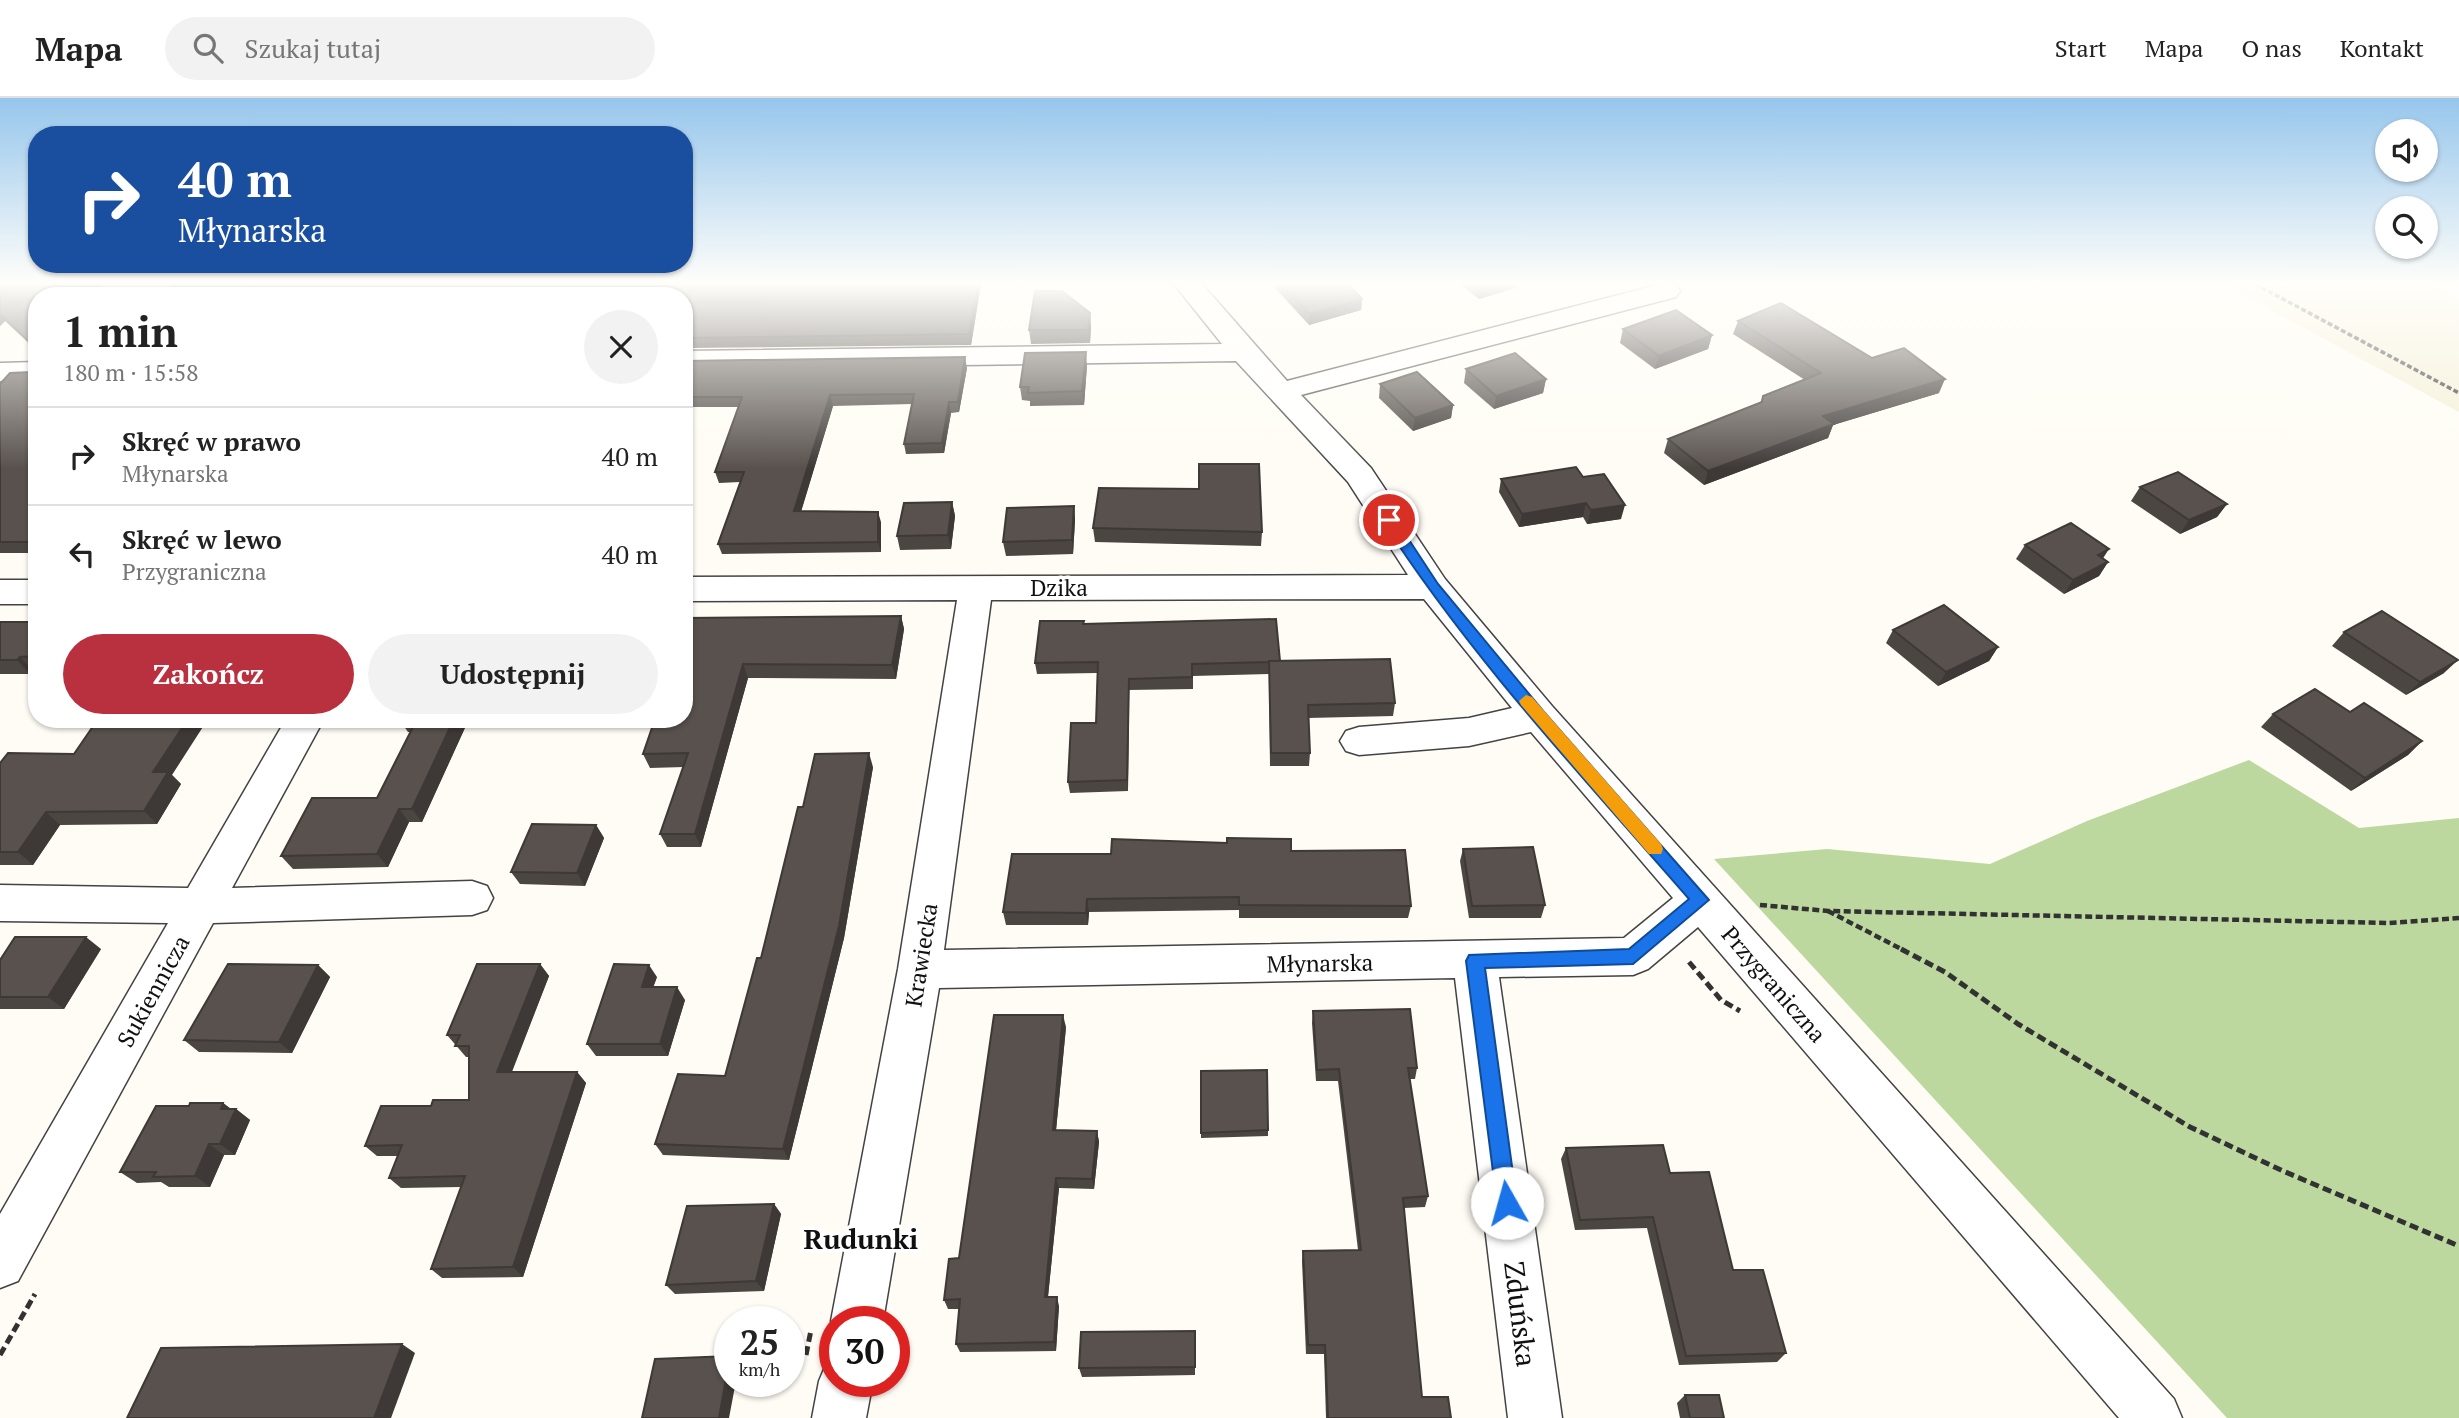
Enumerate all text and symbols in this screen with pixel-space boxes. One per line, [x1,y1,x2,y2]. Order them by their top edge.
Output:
search box [165,17,655,80]
text: Mapa [35,27,123,70]
icon: search [189,29,227,67]
text: Szukaj tutaj [245,31,381,65]
text: Start [2055,32,2107,64]
text: Mapa [2145,32,2203,64]
text: O nas [2241,32,2302,64]
text: Kontakt [2340,32,2424,64]
map controls [2375,119,2438,259]
button: sound [2375,119,2438,182]
text: 40 m [178,146,292,211]
icon: right [63,154,154,245]
button: search [2375,196,2438,259]
text: Młynarska [178,209,326,251]
text: 1 min [63,303,178,359]
button: close [584,310,658,384]
text: 180 m · 15:58 [63,357,198,388]
text: Skręć w prawo [122,424,301,458]
icon: right [63,437,101,475]
text: 40 m [602,439,658,473]
text: Młynarska [122,458,229,489]
pin [1359,490,1419,550]
icon: arrive [1370,501,1408,539]
text: Skręć w lewo [122,522,282,556]
icon: left [63,535,101,573]
text: 40 m [602,537,658,571]
text: Przygraniczna [122,556,267,587]
street label: Dzika [1030,572,1088,603]
button: Zakończ [63,634,354,714]
button: Udostępnij [368,634,658,714]
street label: Krawiecka [897,900,945,1009]
street label: Przygraniczna [1715,919,1833,1049]
street label: Sukiennicza [110,929,197,1052]
street label: Młynarska [1266,947,1374,979]
position arrow [1470,1166,1544,1240]
district label: Rudunki [804,1220,918,1257]
street label: Zduńska [1496,1259,1546,1369]
speed limit sign: 30 [819,1306,910,1397]
text: 25 [740,1319,779,1365]
text: km/h [739,1357,780,1381]

